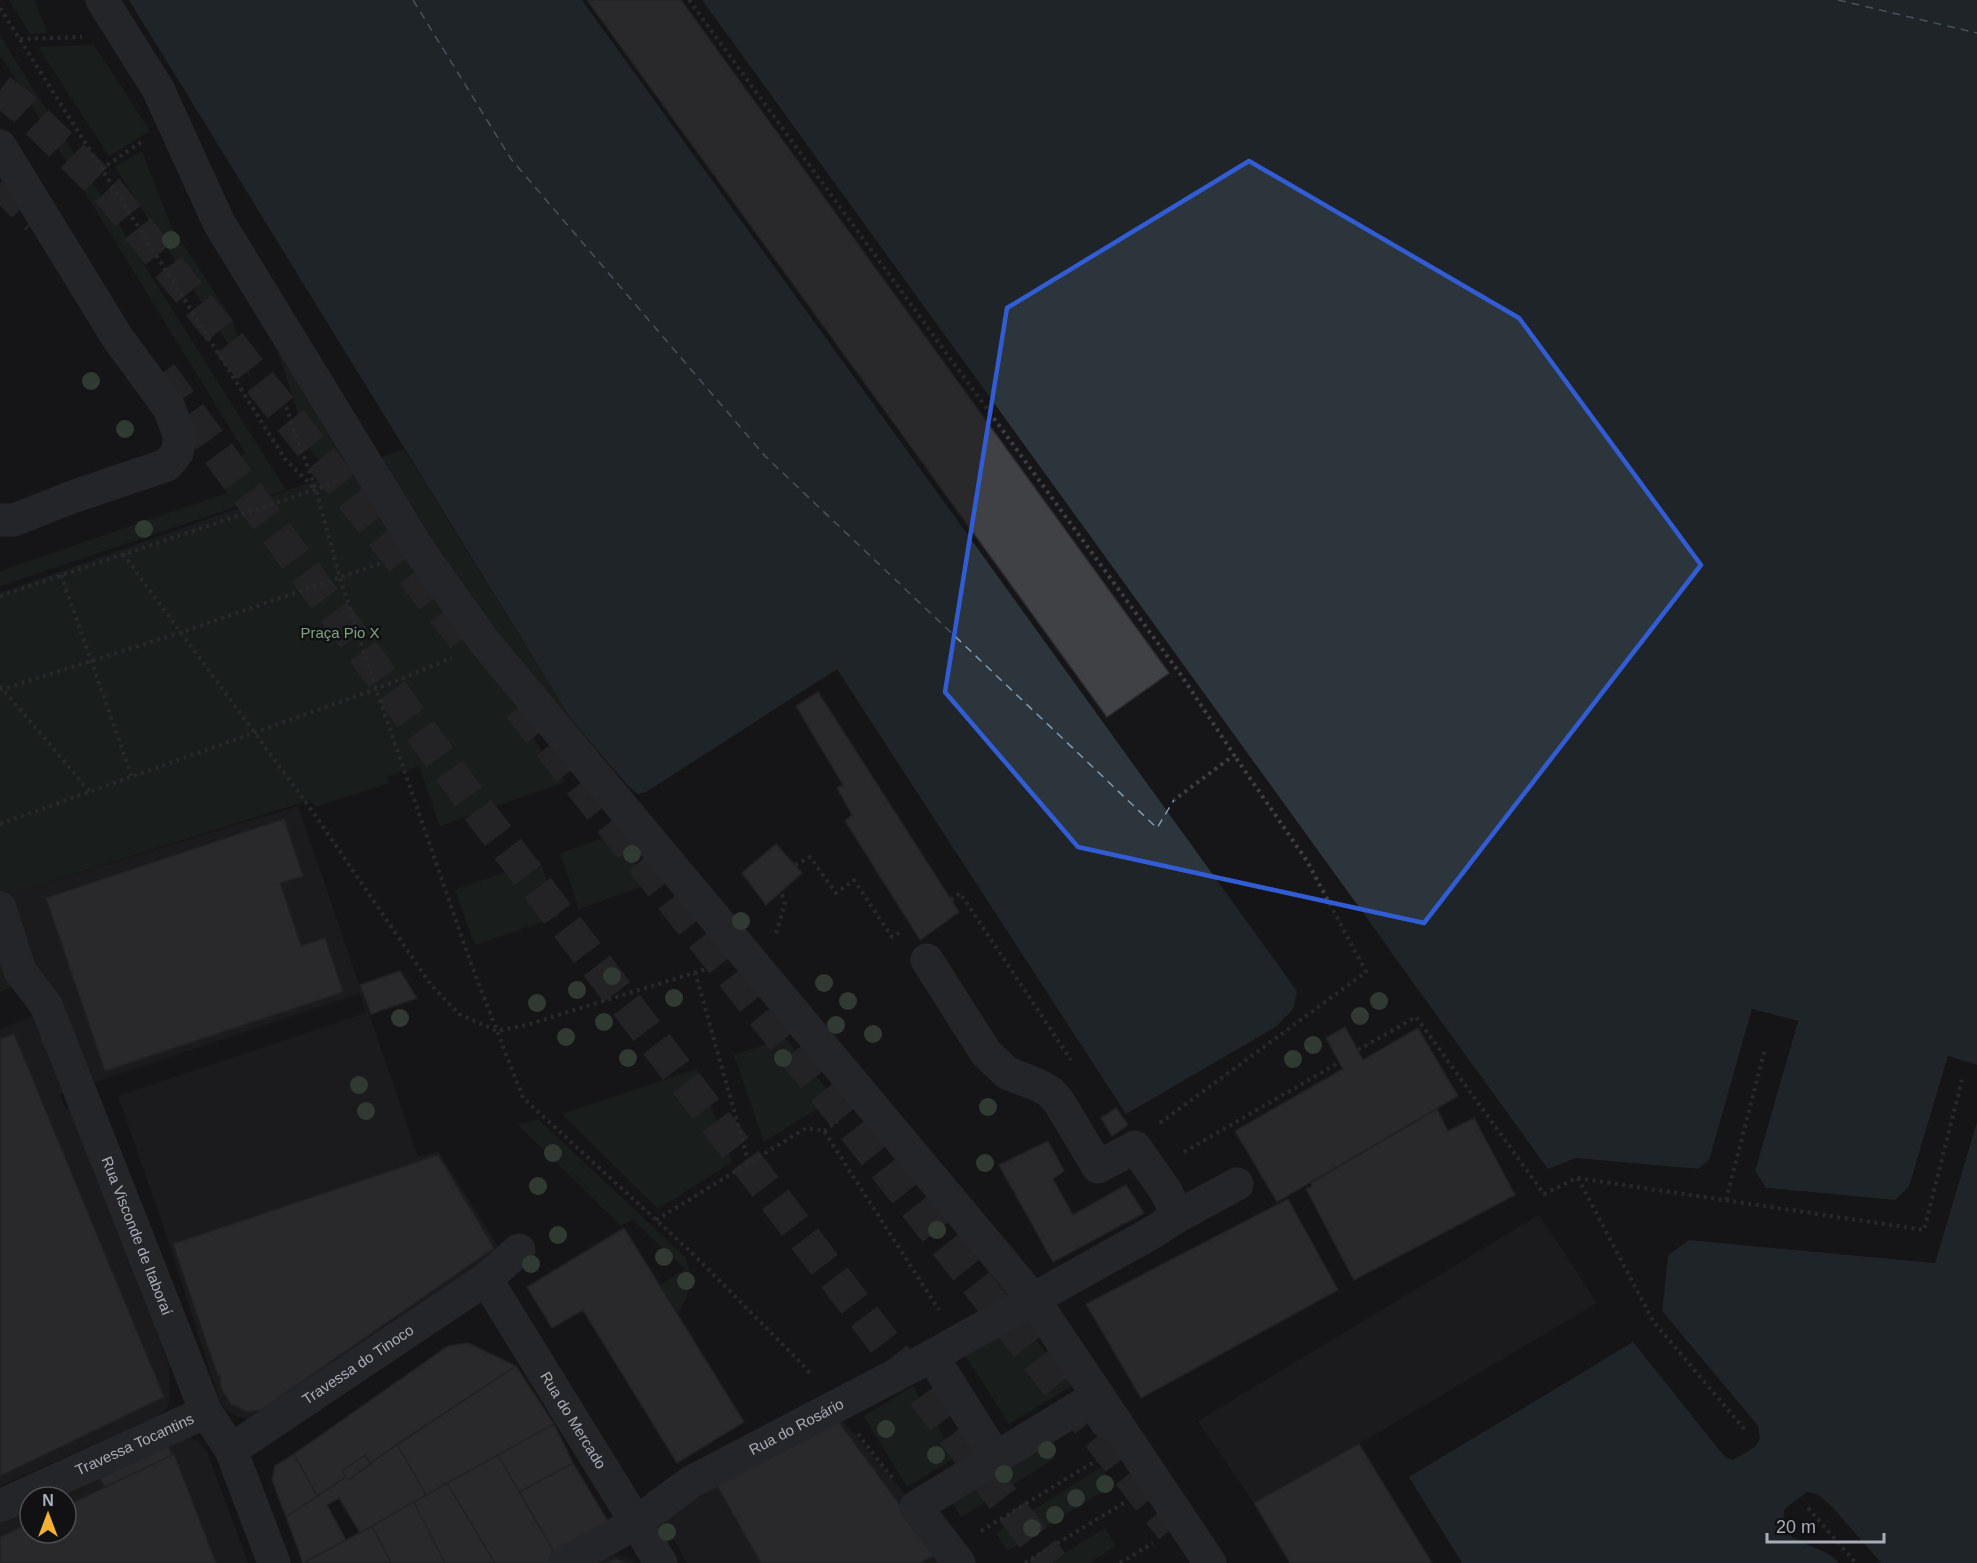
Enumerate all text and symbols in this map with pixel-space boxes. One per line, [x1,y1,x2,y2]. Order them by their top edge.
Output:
park label: Praça Pio X [300,624,380,641]
street label: Rua Visconde de Itaboraí [98,1154,176,1318]
street label: Travessa do Tinoco [299,1321,417,1408]
street label: Rua do Mercado [537,1368,610,1472]
street label: Rua do Rosário [746,1395,846,1458]
street label: Travessa Tocantins [72,1410,196,1478]
north arrow [18,1485,78,1545]
text: N [42,1492,54,1509]
scale bar [1767,1506,1884,1544]
text: 20 m [1776,1517,1816,1537]

